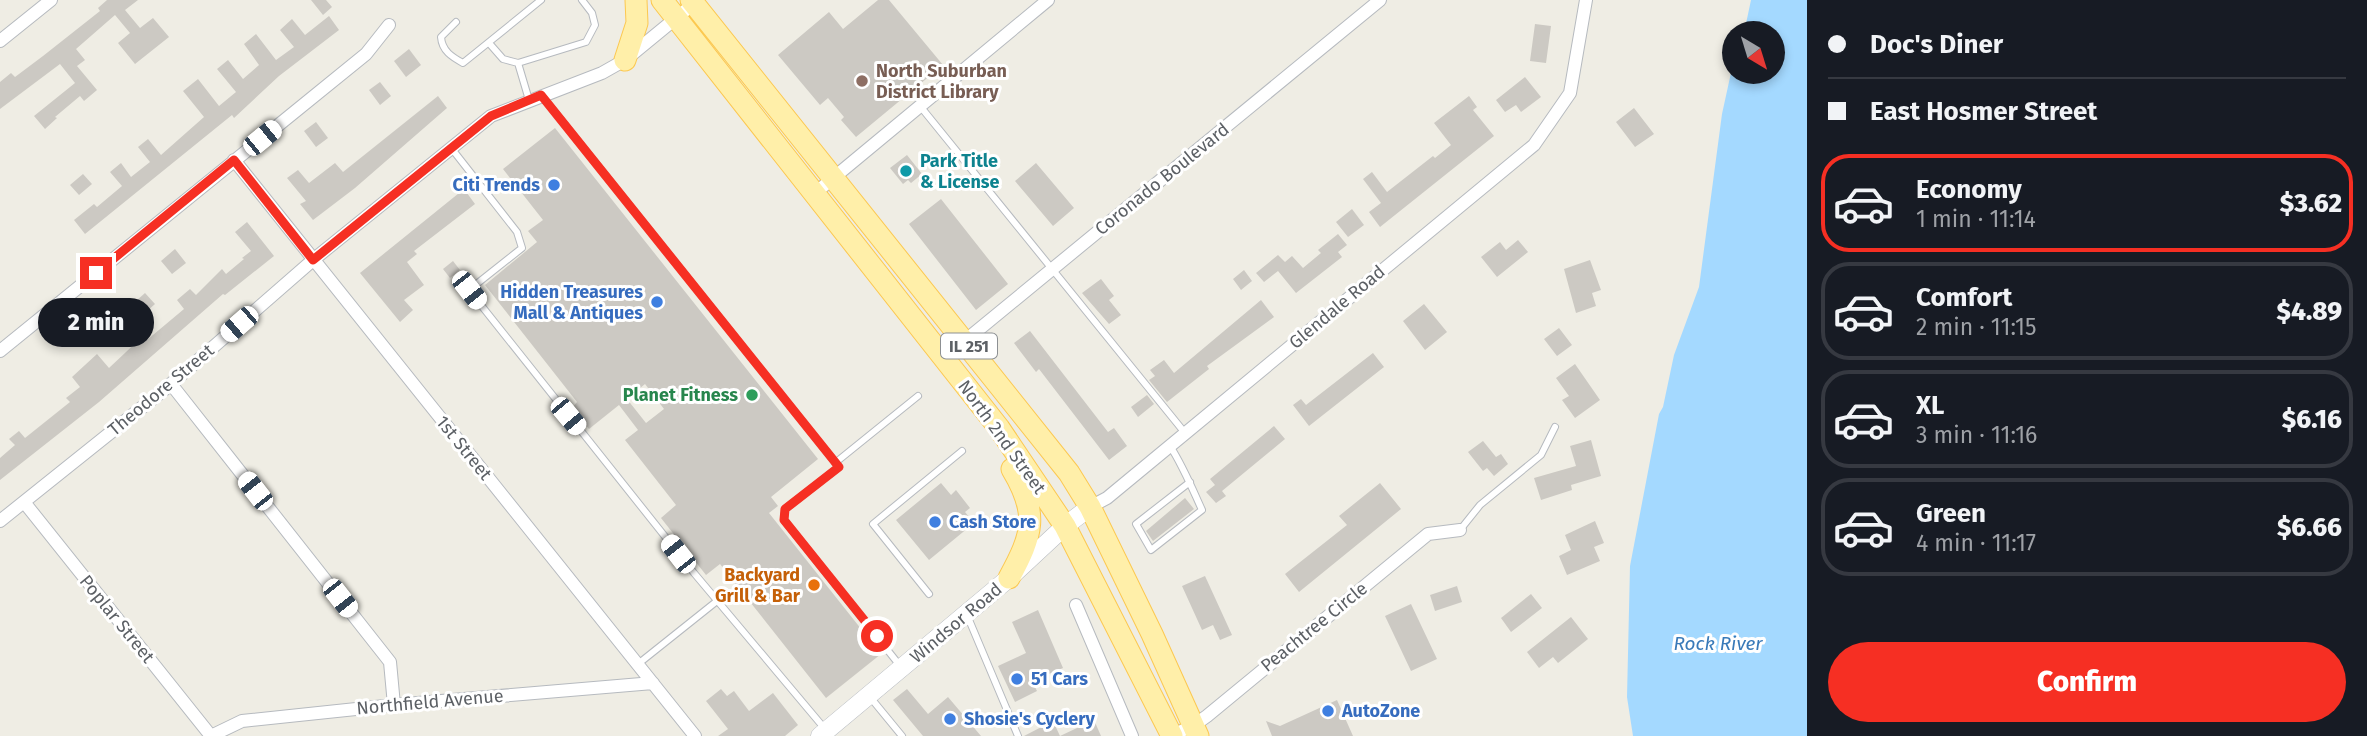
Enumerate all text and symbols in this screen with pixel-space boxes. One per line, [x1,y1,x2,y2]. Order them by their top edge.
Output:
north arrow [1722,21,1785,84]
map controls [1722,21,1785,84]
text: Doc's Diner [1870,29,2003,60]
place label: North Suburban District Library [876,60,1007,103]
marker: North Suburban District Library [854,73,870,89]
text: East Hosmer Street [1870,96,2097,127]
car [240,117,285,159]
street label: Coronado Boulevard [1091,118,1233,240]
place label: Park Title & License [920,150,1000,193]
marker: Park Title & License [898,163,914,179]
icon: car [1832,172,1895,235]
place label: Citi Trends [453,174,540,196]
text: Economy [1916,174,2022,205]
marker: Citi Trends [546,177,562,193]
text: $3.62 [2280,188,2342,219]
text: 1 min · 11:14 [1916,205,2036,233]
route end [80,257,112,289]
street label: Glendale Road [1285,260,1389,354]
car [448,267,491,313]
icon: car [1832,280,1895,343]
place label: Hidden Treasures Mall & Antiques [500,281,643,324]
text: Comfort [1916,282,2012,313]
marker: Hidden Treasures Mall & Antiques [649,294,665,310]
text: $4.89 [2277,296,2342,327]
callout: 2 min [38,298,154,346]
car [217,302,262,346]
text: 2 min [68,308,124,336]
text: 2 min · 11:15 [1916,313,2037,341]
road number: IL 251 [941,334,997,358]
street label: Theodore Street [104,339,219,441]
street label: North 2nd Street [953,376,1051,499]
place label: Planet Fitness [623,384,738,406]
marker: Planet Fitness [744,387,760,403]
icon: car [1832,388,1895,451]
text: XL [1916,390,1944,421]
car [547,393,590,439]
text: $6.16 [2282,404,2342,435]
street label: 1st Street [431,411,497,485]
text: 3 min · 11:16 [1916,421,2037,449]
car [234,468,277,514]
icon: car [1832,496,1895,559]
text: Green [1916,498,1986,529]
place label: Cash Store [949,511,1036,533]
text: $6.66 [2277,512,2342,543]
marker: Cash Store [927,514,943,530]
text: 4 min · 11:17 [1916,529,2036,557]
car [657,531,700,577]
place label: Backyard Grill & Bar [715,564,801,607]
street label: Poplar Street [75,571,159,668]
car [319,575,362,621]
marker: Backyard Grill & Bar [806,577,822,593]
street label: Peachtree Circle [1256,577,1372,677]
street label: Windsor Road [905,578,1007,668]
route start [861,620,893,652]
water label: Rock River [1673,632,1763,655]
button: Confirm [1828,642,2346,722]
place label: 51 Cars [1031,668,1088,690]
marker: 51 Cars [1009,671,1025,687]
street label: Northfield Avenue [356,685,504,719]
place label: AutoZone [1341,700,1420,722]
marker: AutoZone [1320,703,1336,719]
place label: Shosie's Cyclery [964,708,1095,730]
marker: Shosie's Cyclery [942,711,958,727]

